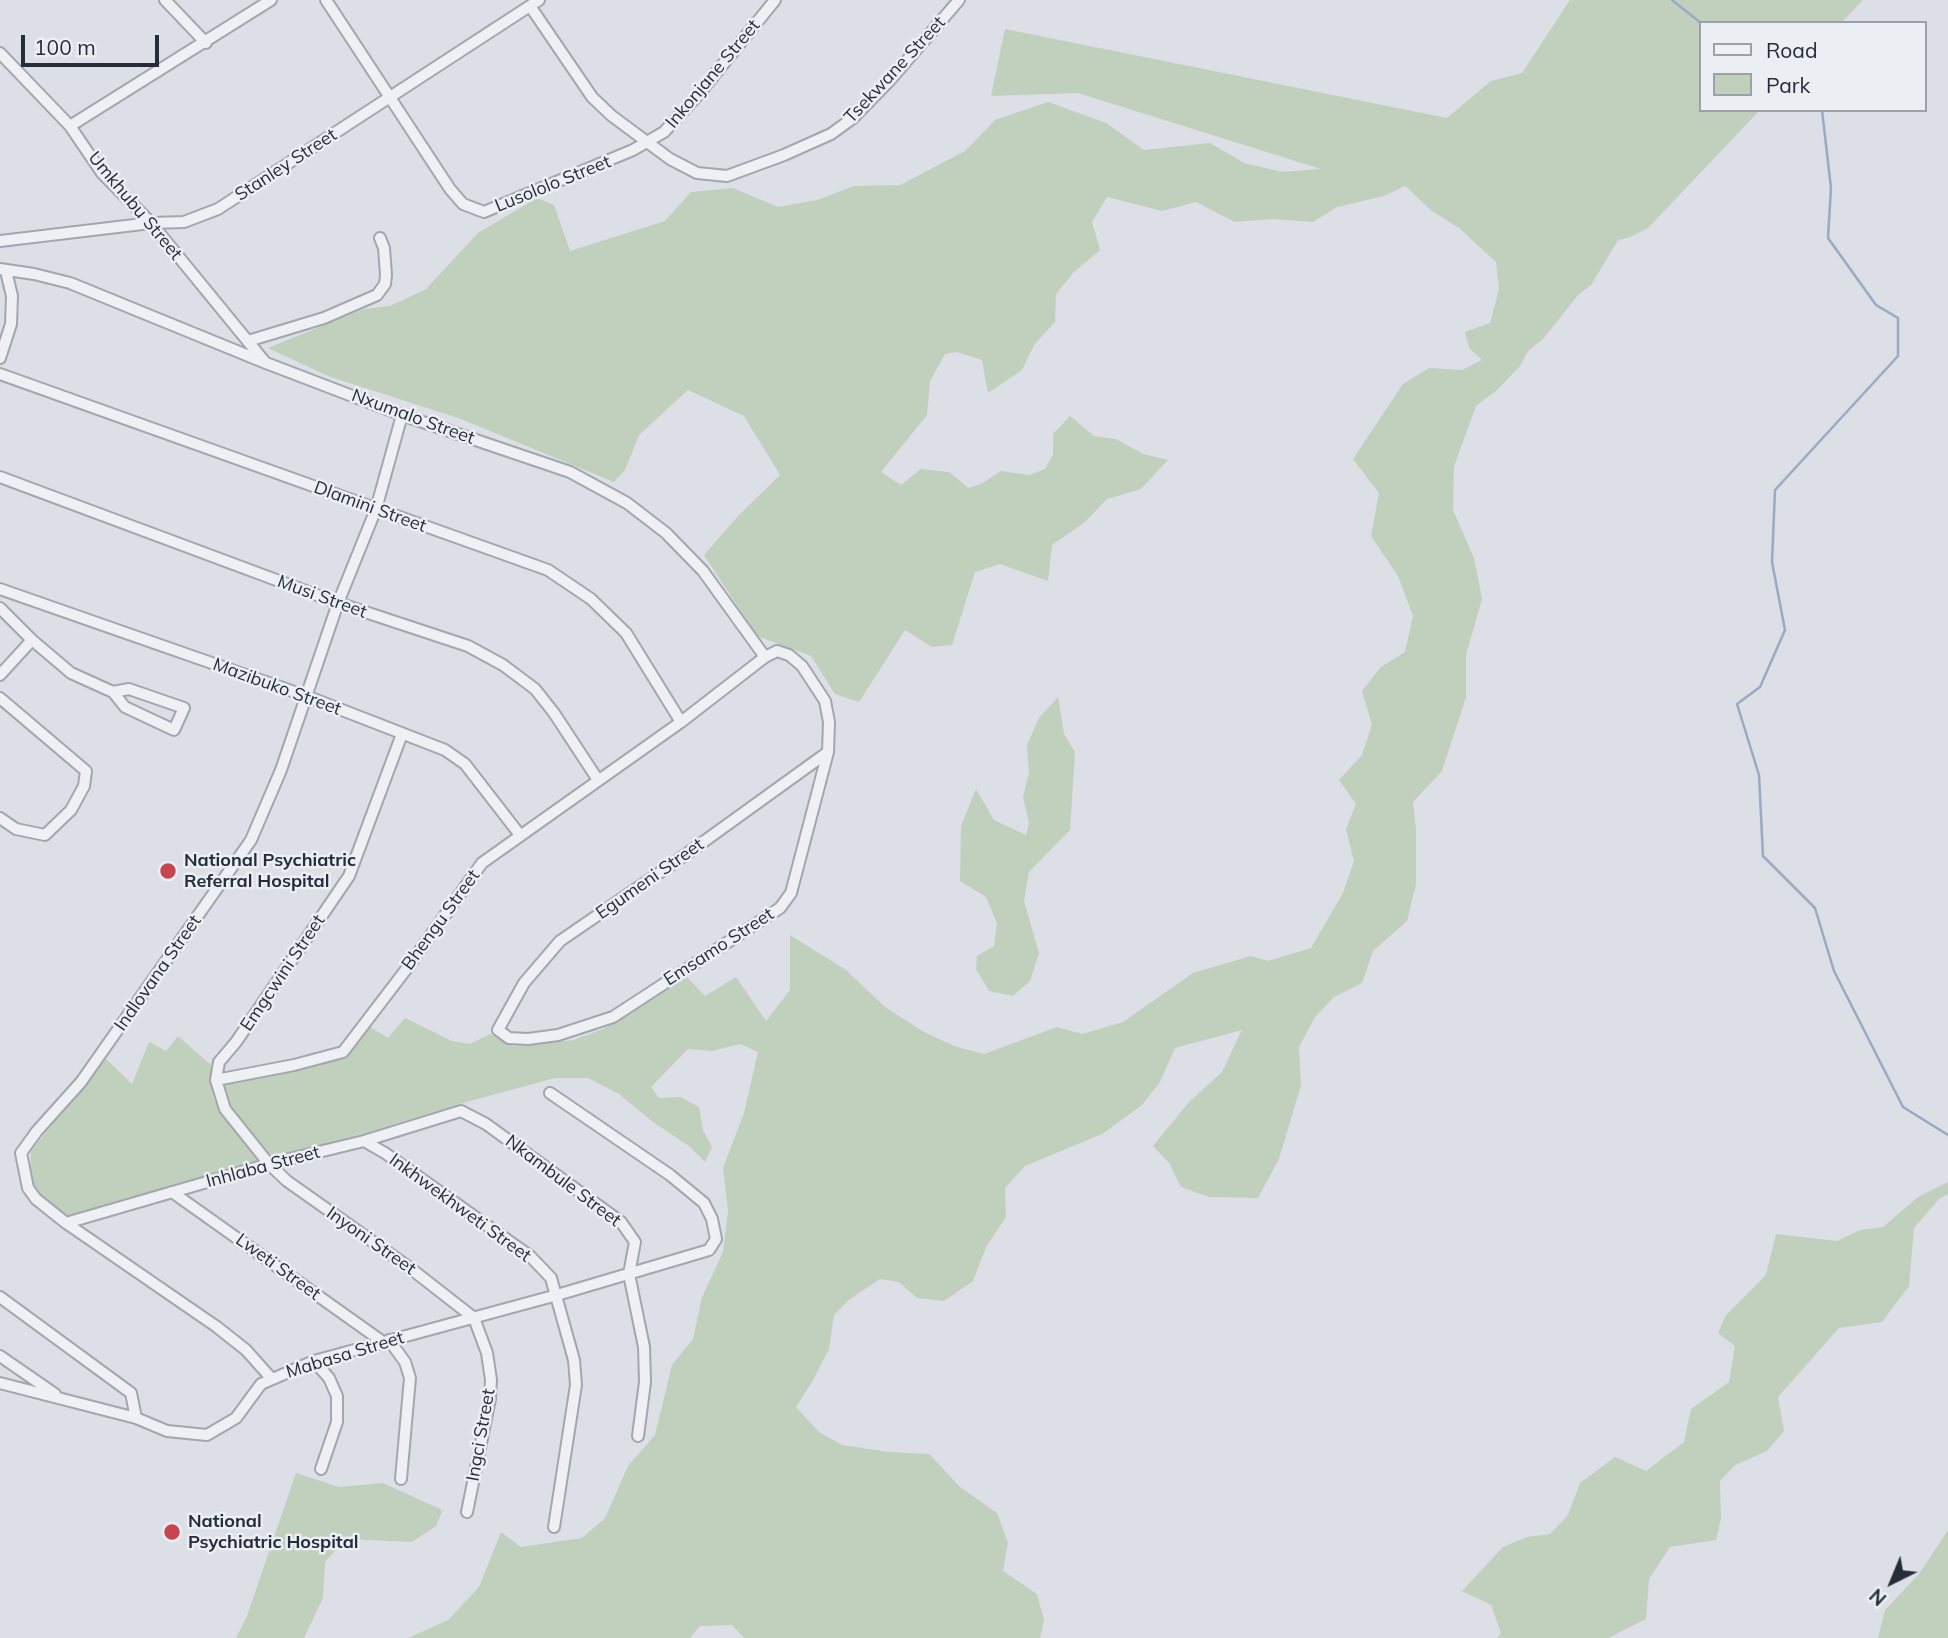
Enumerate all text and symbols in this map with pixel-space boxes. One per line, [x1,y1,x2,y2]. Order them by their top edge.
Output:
street label: Tsekwane Street [840,12,950,128]
street label: Inkonjane Street [661,15,765,133]
scale bar [24,21,163,65]
legend [1700,21,1927,112]
text: 100 m [34,34,96,60]
text: Road [1766,37,1817,63]
text: Park [1766,72,1810,98]
street label: Stanley Street [231,124,341,206]
street label: Umkhubu Street [83,147,187,265]
street label: Lusololo Street [492,151,614,217]
street label: Nxumalo Street [349,385,477,449]
street label: Dlamini Street [311,477,429,537]
street label: Musi Street [274,571,370,623]
street label: Mazibuko Street [210,654,344,720]
street label: Egumeni Street [592,834,708,924]
place label: National Psychiatric Referral Hospital [184,850,356,892]
marker: National Psychiatric Referral Hospital [158,861,178,881]
street label: Bhengu Street [397,866,485,974]
street label: Emsamo Street [660,903,778,991]
street label: Indlovana Street [110,911,206,1035]
street label: Emgcwini Street [236,911,330,1035]
street label: Nkambule Street [501,1131,625,1231]
street label: Inhlaba Street [204,1141,322,1193]
street label: Inkhwekhweti Street [385,1149,535,1267]
street label: Inyoni Street [322,1202,420,1280]
street label: Lweti Street [231,1229,325,1305]
street label: Mabasa Street [283,1327,407,1383]
street label: Ingci Street [462,1387,500,1483]
place label: National Psychiatric Hospital [188,1511,359,1554]
marker: National Psychiatric Hospital [162,1522,182,1542]
north arrow [1857,1547,1927,1617]
text: N [1864,1584,1891,1611]

